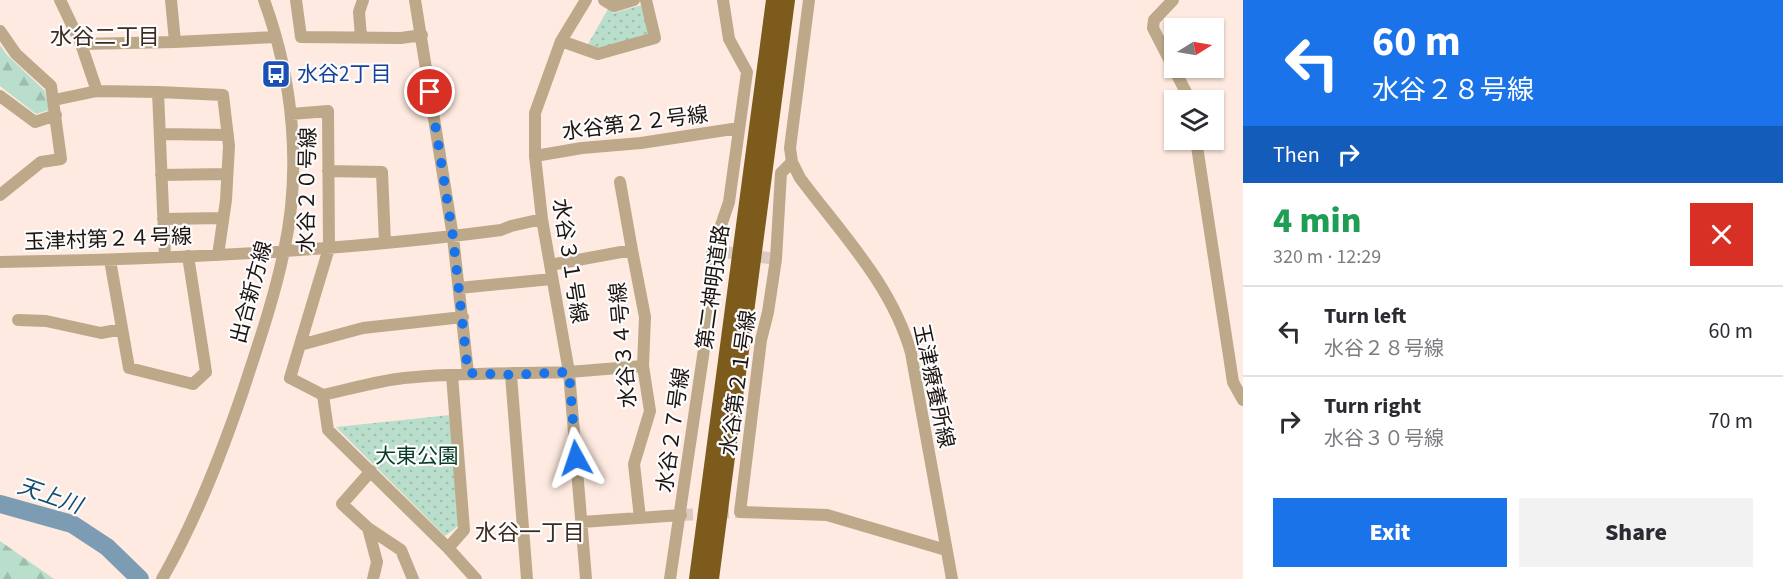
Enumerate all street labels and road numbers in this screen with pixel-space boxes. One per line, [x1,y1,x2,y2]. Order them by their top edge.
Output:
street label: 水谷第２２号線 [560,99,710,147]
street label: 水谷２０号線 [291,127,323,253]
street label: 水谷３１号線 [545,196,595,326]
street label: 玉津村第２４号線 [24,221,192,257]
street label: 第二神明道路 [689,223,737,351]
street label: 出合新方線 [223,237,279,347]
street label: 水谷３４号線 [603,281,643,409]
street label: 水谷第２１号線 [713,308,763,458]
street label: 玉津療養所線 [906,321,962,451]
street label: 水谷２７号線 [649,366,697,494]

